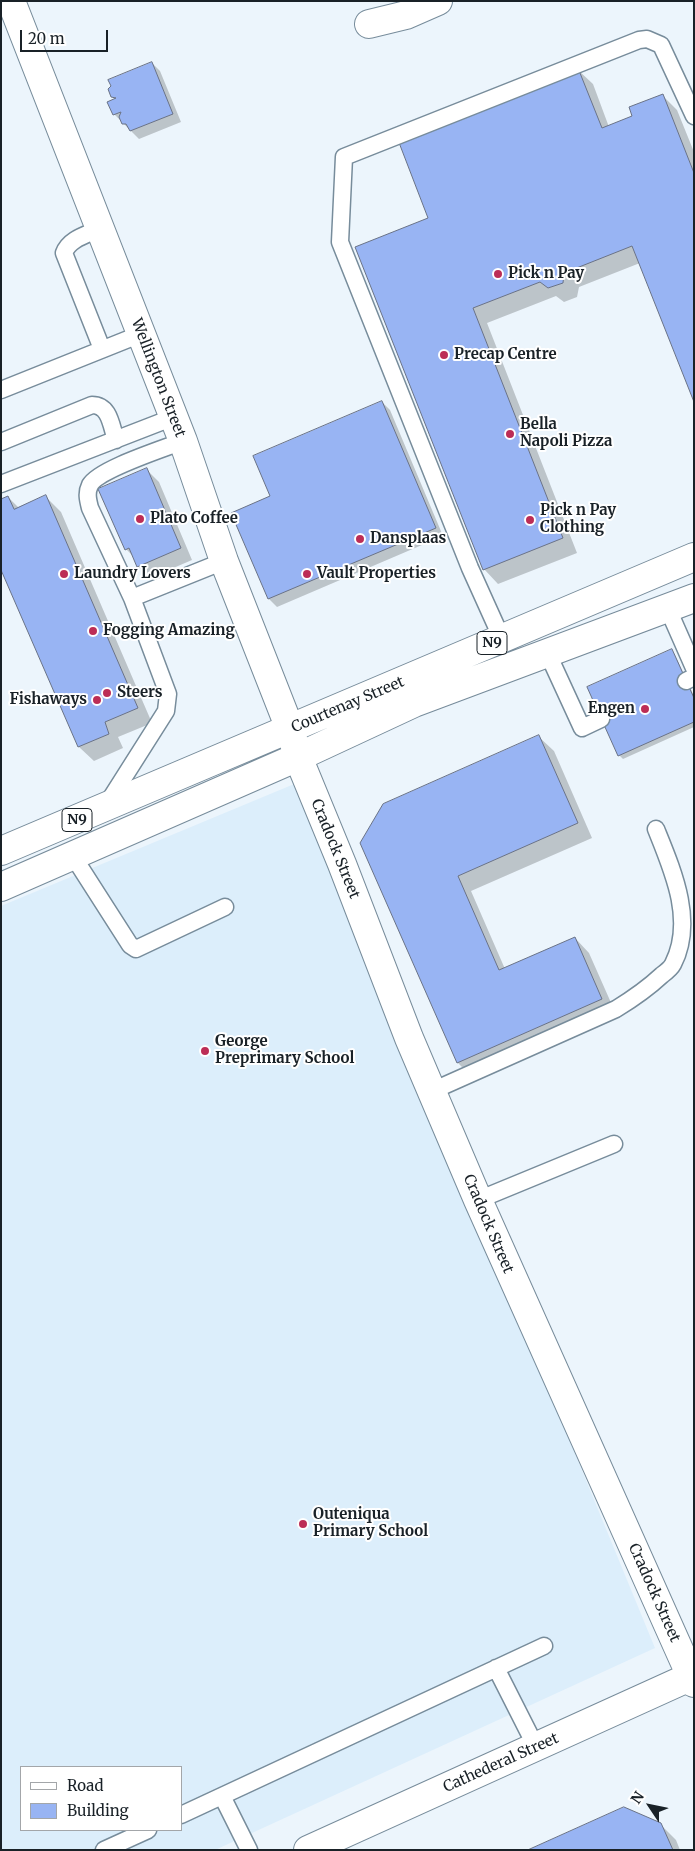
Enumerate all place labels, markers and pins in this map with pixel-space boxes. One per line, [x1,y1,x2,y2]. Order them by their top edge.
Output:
place label: Pick n Pay [508,265,584,283]
marker: Pick n Pay [492,268,504,280]
place label: Precap Centre [454,346,556,364]
marker: Precap Centre [438,349,450,361]
place label: Bella Napoli Pizza [520,416,612,451]
marker: Bella Napoli Pizza [504,428,516,440]
place label: Pick n Pay Clothing [540,502,616,537]
place label: Plato Coffee [150,510,238,528]
marker: Plato Coffee [134,513,146,525]
marker: Pick n Pay Clothing [524,514,536,526]
place label: Dansplaas [370,530,446,548]
marker: Dansplaas [354,533,366,545]
place label: Laundry Lovers [74,565,191,583]
place label: Vault Properties [317,565,436,583]
marker: Laundry Lovers [58,568,70,580]
marker: Vault Properties [301,568,313,580]
place label: Fogging Amazing [103,622,235,640]
marker: Fogging Amazing [87,625,99,637]
place label: Steers [117,684,163,702]
marker: Steers [101,687,113,699]
place label: Fishaways [9,691,87,709]
marker: Fishaways [91,694,103,706]
place label: Engen [588,700,635,718]
marker: Engen [639,703,651,715]
place label: George Preprimary School [215,1033,354,1068]
marker: George Preprimary School [199,1045,211,1057]
place label: Outeniqua Primary School [313,1506,428,1541]
marker: Outeniqua Primary School [297,1518,309,1530]

